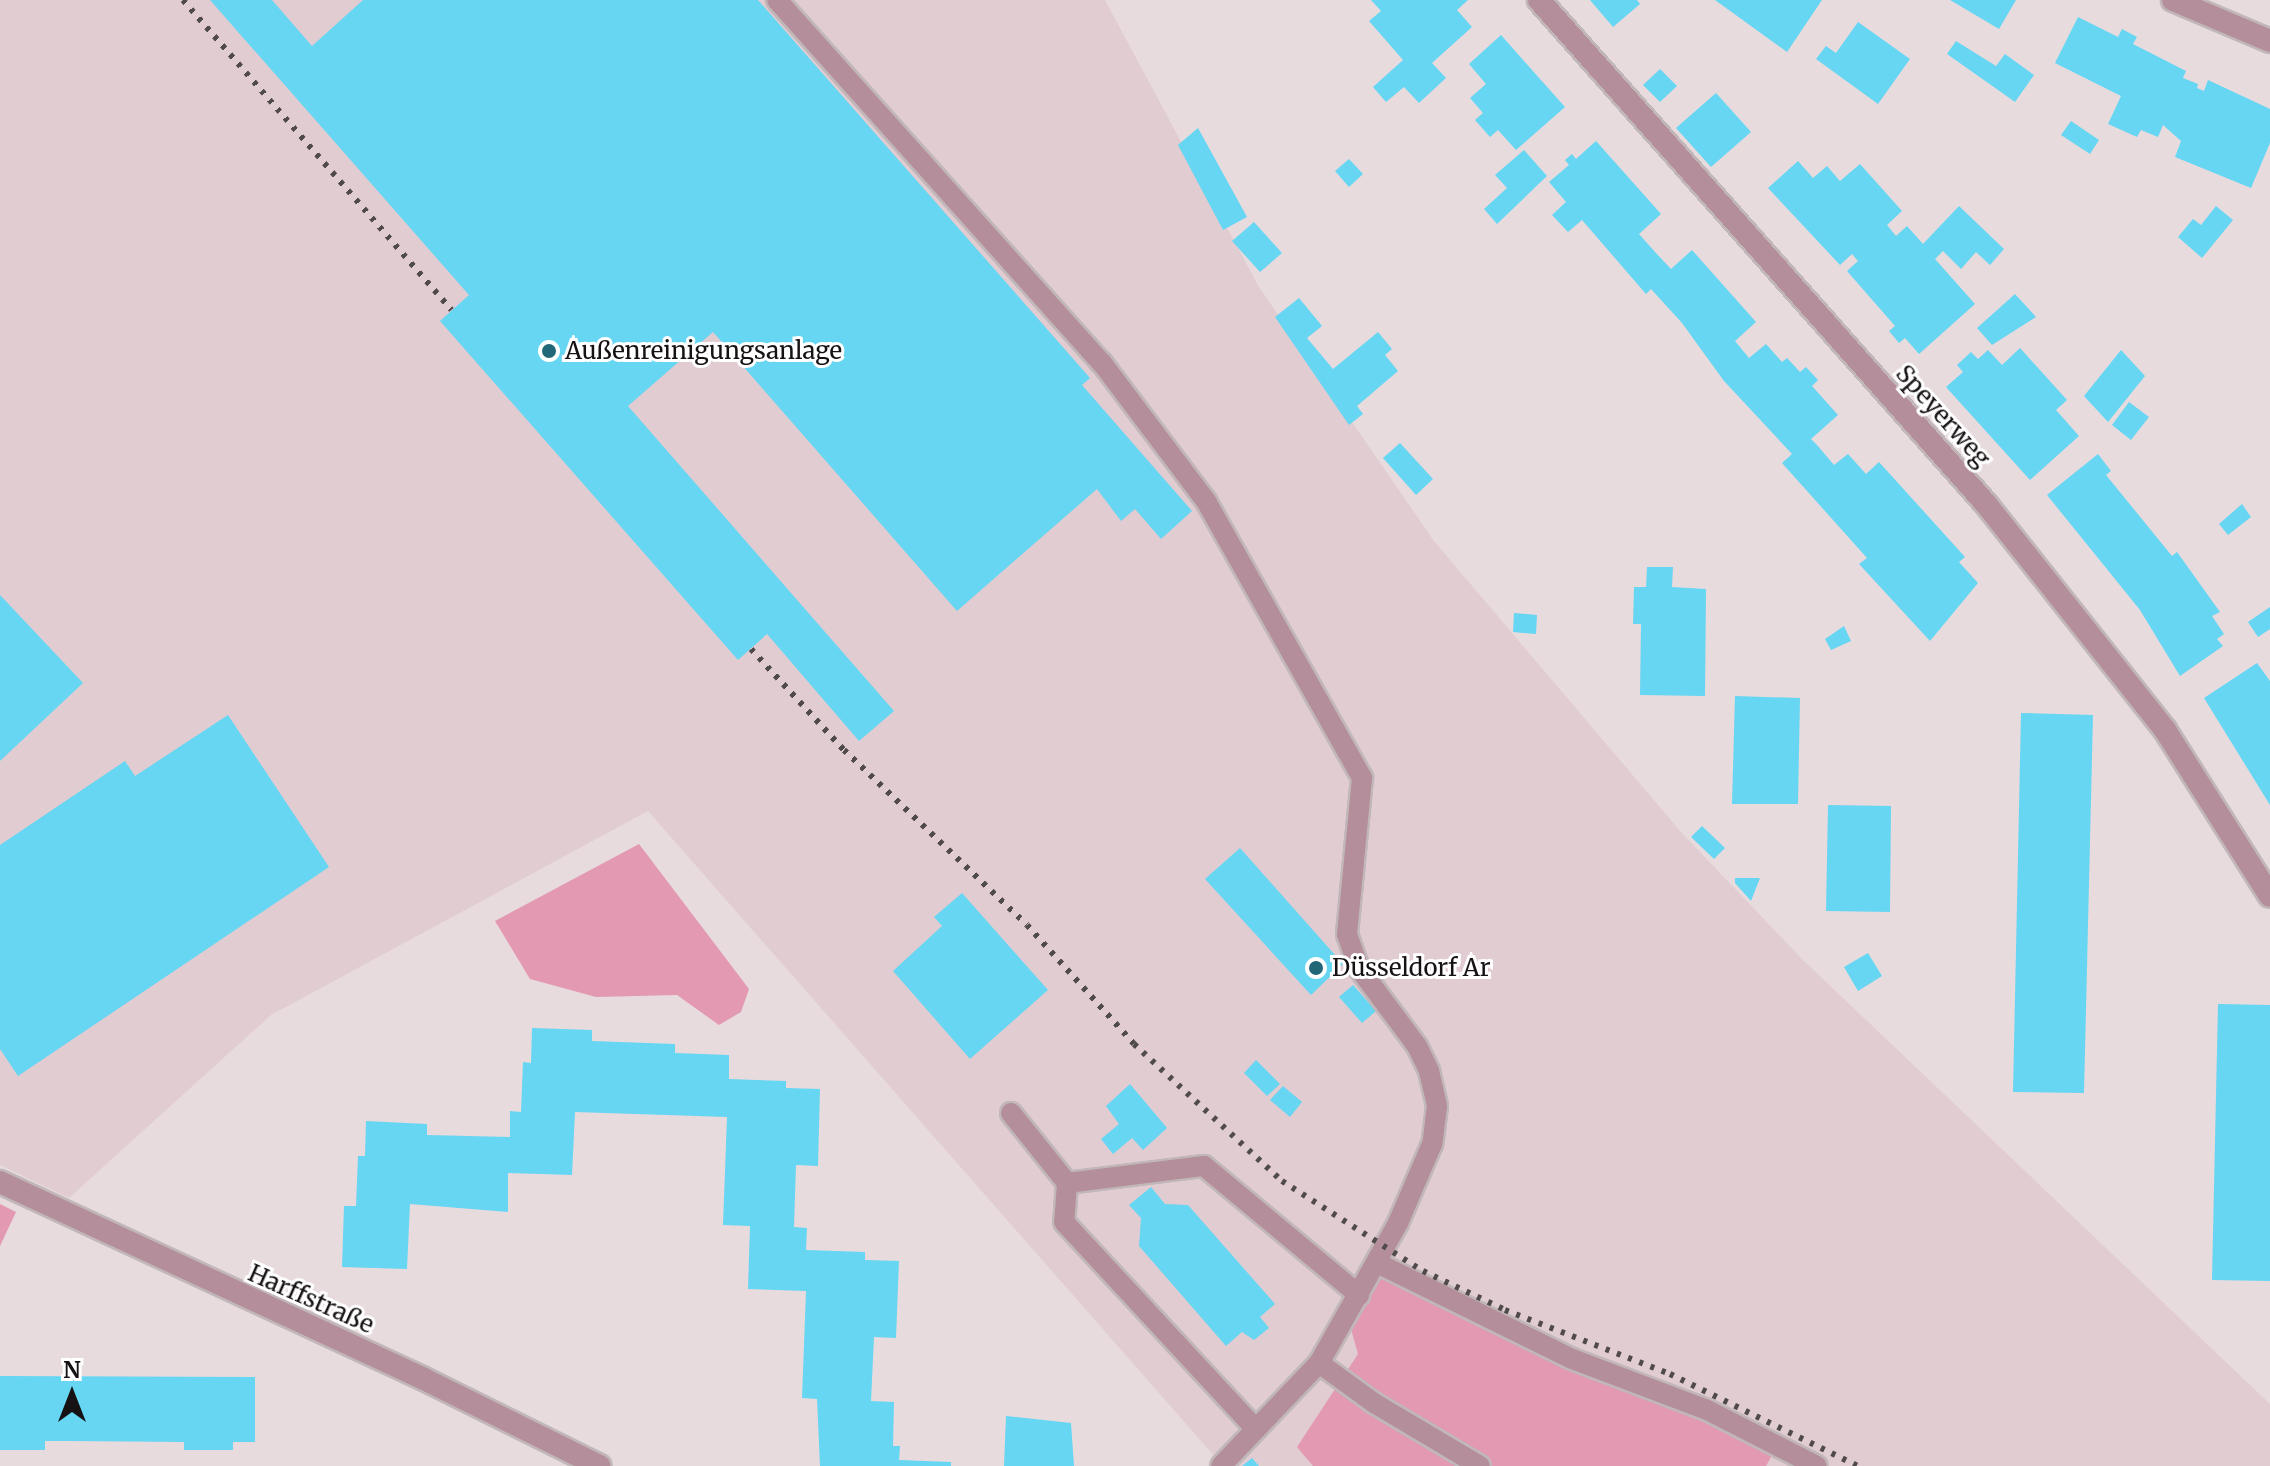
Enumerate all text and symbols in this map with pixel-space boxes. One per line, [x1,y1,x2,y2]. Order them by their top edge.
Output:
place label: Außenreinigungsanlage [565,337,842,365]
marker: Außenreinigungsanlage [540,342,558,360]
street label: Speyerweg [1890,359,1996,473]
place label: Düsseldorf Ar [1332,954,1491,982]
marker: Düsseldorf Ar [1307,959,1325,977]
street label: Harffstraße [244,1259,378,1339]
north arrow [32,1354,112,1434]
text: N [63,1356,81,1384]

